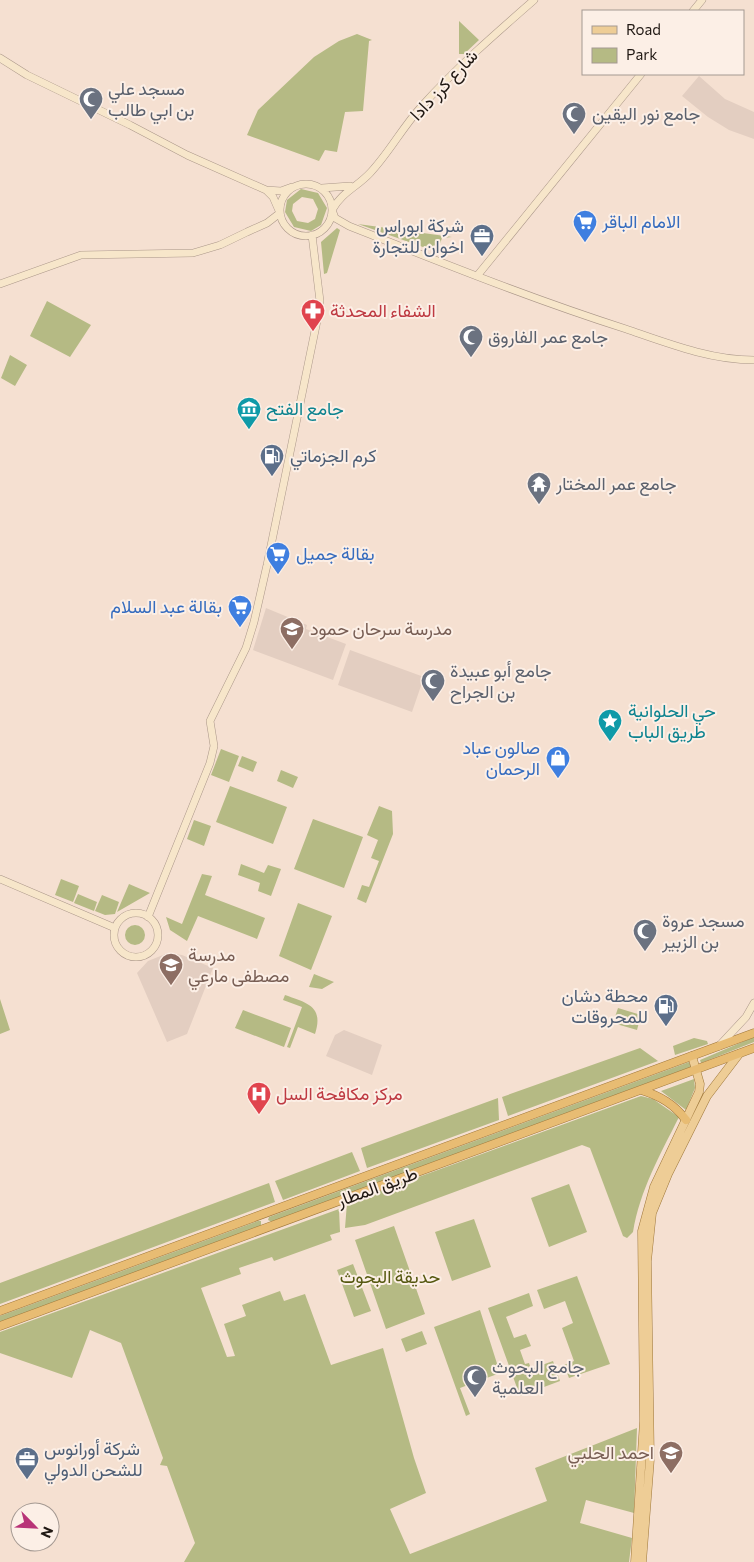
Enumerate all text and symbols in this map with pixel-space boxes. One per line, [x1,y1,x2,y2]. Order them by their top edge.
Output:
legend [582,10,744,75]
text: Road [626,20,661,38]
street label: شارع كرز دادا [405,44,483,126]
text: Park [626,45,657,63]
place label: مسجد علي بن ابي طالب [108,77,194,125]
mosque icon: مسجد علي بن ابي طالب [78,86,104,120]
mosque icon: جامع نور اليقين [561,101,587,135]
place label: جامع نور اليقين [592,102,700,126]
supermarket icon: الامام الباقر [572,209,598,243]
place label: الامام الباقر [601,210,680,234]
place label: شركة ابوراس اخوان للتجارة [372,214,464,258]
office icon: شركة ابوراس اخوان للتجارة [469,223,495,257]
pharmacy icon: الشفاء المحدثة [300,298,326,332]
place label: الشفاء المحدثة [330,299,436,321]
mosque icon: جامع عمر الفاروق [458,324,484,358]
place label: جامع عمر الفاروق [488,325,608,349]
museum icon: جامع الفتح [236,396,262,430]
place label: جامع الفتح [266,397,344,421]
fuel station icon: كرم الجزماتي [259,443,285,477]
place label: كرم الجزماتي [290,444,376,471]
temple icon: جامع عمر المختار [526,471,552,505]
place label: جامع عمر المختار [555,472,676,496]
supermarket icon: بقالة جميل [265,541,291,575]
place label: بقالة جميل [296,542,375,565]
supermarket icon: بقالة عبد السلام [227,594,253,628]
place label: بقالة عبد السلام [110,595,222,619]
school or university icon: مدرسة سرحان حمود [279,616,305,650]
place label: مدرسة سرحان حمود [310,617,452,640]
place label: جامع أبو عبيدة بن الجراح [450,659,552,704]
mosque icon: جامع أبو عبيدة بن الجراح [420,668,446,702]
place label: حي الحلوانية طريق الباب [628,699,716,743]
place icon: حي الحلوانية طريق الباب [597,708,623,742]
place label: صالون عباد الرحمان [462,736,540,780]
shop icon: صالون عباد الرحمان [545,745,571,779]
place label: مسجد عروة بن الزبير [661,909,745,953]
mosque icon: مسجد عروة بن الزبير [632,918,658,952]
place label: مدرسة مصطفى مارعي [188,943,289,991]
school or university icon: مدرسة مصطفى مارعي [158,952,184,986]
place label: محطة دشان للمحروقات [562,984,648,1028]
fuel station icon: محطة دشان للمحروقات [653,993,679,1027]
hospital icon: مركز مكافحة السل [246,1081,272,1115]
place label: مركز مكافحة السل [276,1082,403,1105]
street label: طريق المطار [332,1161,420,1212]
park label: حديقة البحوث [340,1265,440,1288]
place label: جامع البحوث العلمية [492,1355,584,1398]
mosque icon: جامع البحوث العلمية [462,1364,488,1398]
place label: شركة أورانوس للشحن الدولي [44,1437,143,1485]
school or university icon: احمد الحلبي [658,1440,684,1474]
place label: احمد الحلبي [567,1441,654,1468]
office icon: شركة أورانوس للشحن الدولي [14,1446,40,1480]
north arrow [10,1502,60,1552]
text: N [37,1524,57,1541]

